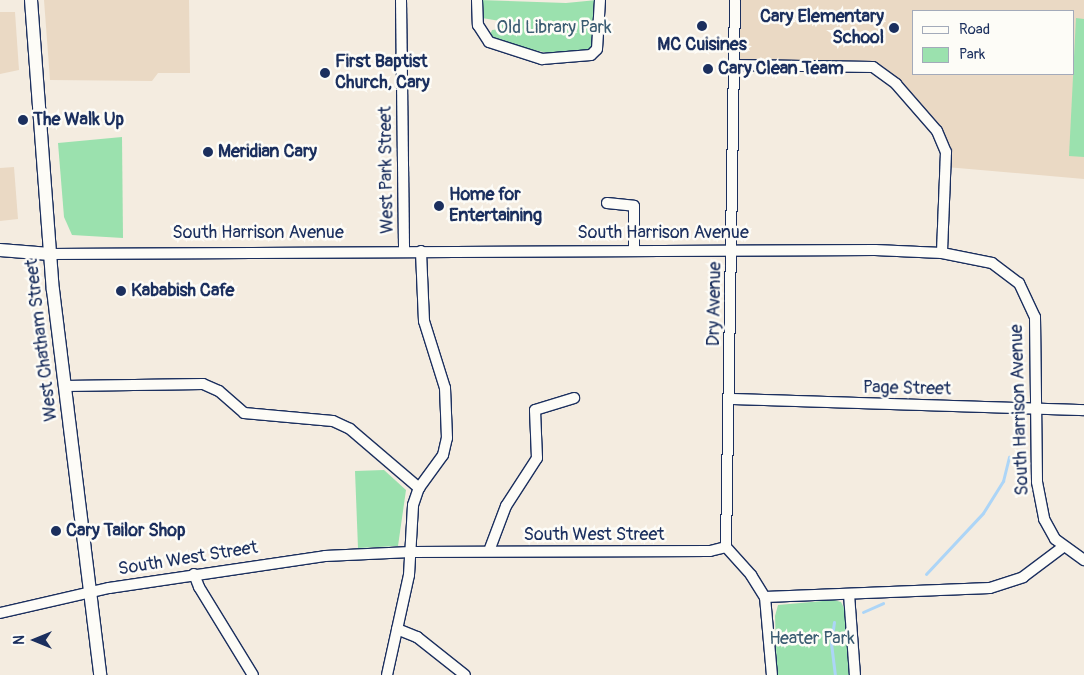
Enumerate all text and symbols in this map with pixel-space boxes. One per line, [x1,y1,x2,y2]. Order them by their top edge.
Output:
place label: Cary Elementary School [760,7,884,50]
legend [912,10,1074,75]
park label: Old Library Park [497,17,611,39]
marker: MC Cuisines [696,20,708,32]
text: Road [959,20,990,39]
marker: Cary Elementary School [888,22,900,34]
place label: MC Cuisines [657,34,747,56]
text: Park [959,45,985,64]
place label: First Baptist Church, Cary [335,52,430,94]
place label: Cary Clean Team [718,58,844,80]
marker: Cary Clean Team [702,63,714,75]
marker: First Baptist Church, Cary [319,67,331,79]
street label: West Park Street [375,106,399,234]
place label: The Walk Up [33,109,124,131]
marker: The Walk Up [17,114,29,126]
place label: Meridian Cary [218,141,317,163]
marker: Meridian Cary [202,146,214,158]
place label: Home for Entertaining [449,185,542,228]
marker: Home for Entertaining [433,200,445,212]
street label: South Harrison Avenue [172,222,344,244]
street label: South Harrison Avenue [577,222,749,244]
street label: West Chatham Street [21,257,63,423]
street label: Dry Avenue [703,261,727,347]
place label: Kababish Cafe [131,280,234,302]
marker: Kababish Cafe [115,285,127,297]
street label: South Harrison Avenue [1006,324,1034,496]
street label: Page Street [863,377,951,401]
place label: Cary Tailor Shop [66,520,186,542]
street label: South West Street [523,524,665,546]
marker: Cary Tailor Shop [50,525,62,537]
street label: South West Street [117,537,259,581]
north arrow [10,615,60,665]
park label: Heater Park [769,628,855,650]
text: N [11,635,28,645]

